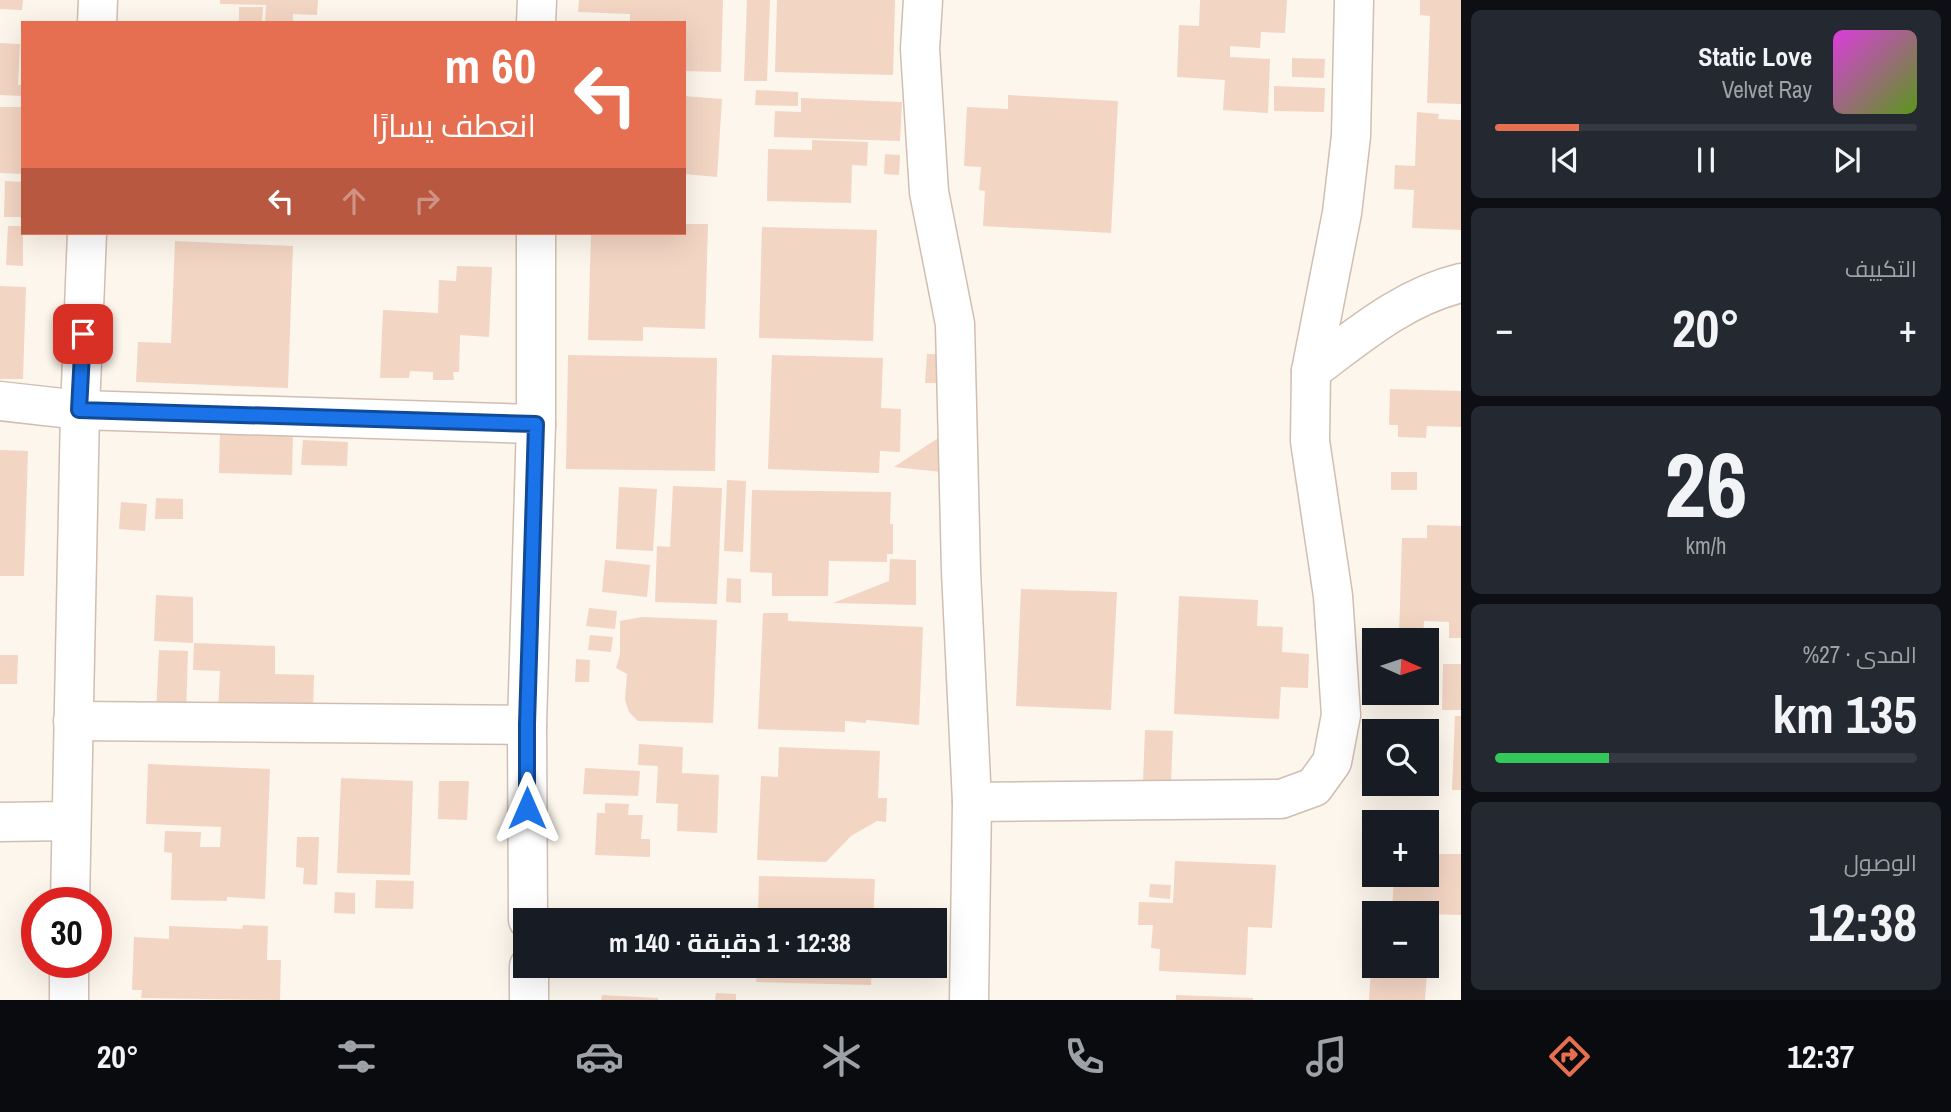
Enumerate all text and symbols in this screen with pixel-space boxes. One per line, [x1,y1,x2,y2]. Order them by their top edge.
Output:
text: 60 m [444,32,536,98]
text: Static Love [1698,39,1812,74]
icon: left [560,49,651,140]
text: Velvet Ray [1722,74,1812,105]
text: انعطف يسارًا [371,104,536,147]
icon: previous [1546,141,1584,179]
icon: pause [1687,141,1725,179]
icon: next [1828,141,1866,179]
icon: left [262,182,300,220]
icon: ahead [335,182,373,220]
icon: right [408,182,446,220]
text: التكييف [1845,253,1917,284]
text: 20° [1672,293,1740,363]
text: − [1495,303,1513,354]
text: + [1899,303,1917,354]
pin [53,304,113,364]
icon: arrive [64,315,102,353]
text: 26 [1665,423,1748,545]
text: km/h [1686,530,1726,561]
north arrow [1362,628,1438,705]
map controls [1362,628,1439,978]
text: المدى · 27% [1803,639,1917,670]
text: 135 km [1772,679,1917,749]
button: search [1362,719,1439,796]
position arrow [490,771,564,845]
button: + [1362,810,1439,887]
text: الوصول [1844,847,1917,878]
speed limit sign: 30 [21,887,112,978]
text: 12:38 [1808,887,1917,957]
button: − [1362,901,1439,978]
text: 12:38 · 1 دقيقة · 140 m [609,925,851,960]
icon: filters [332,1032,381,1081]
icon: car [575,1032,624,1081]
icon: climate [817,1032,866,1081]
icon: phone [1060,1032,1109,1081]
icon: music [1302,1032,1351,1081]
icon: directions [1545,1032,1594,1081]
text: 20° [97,1035,139,1078]
text: 12:37 [1787,1035,1854,1078]

